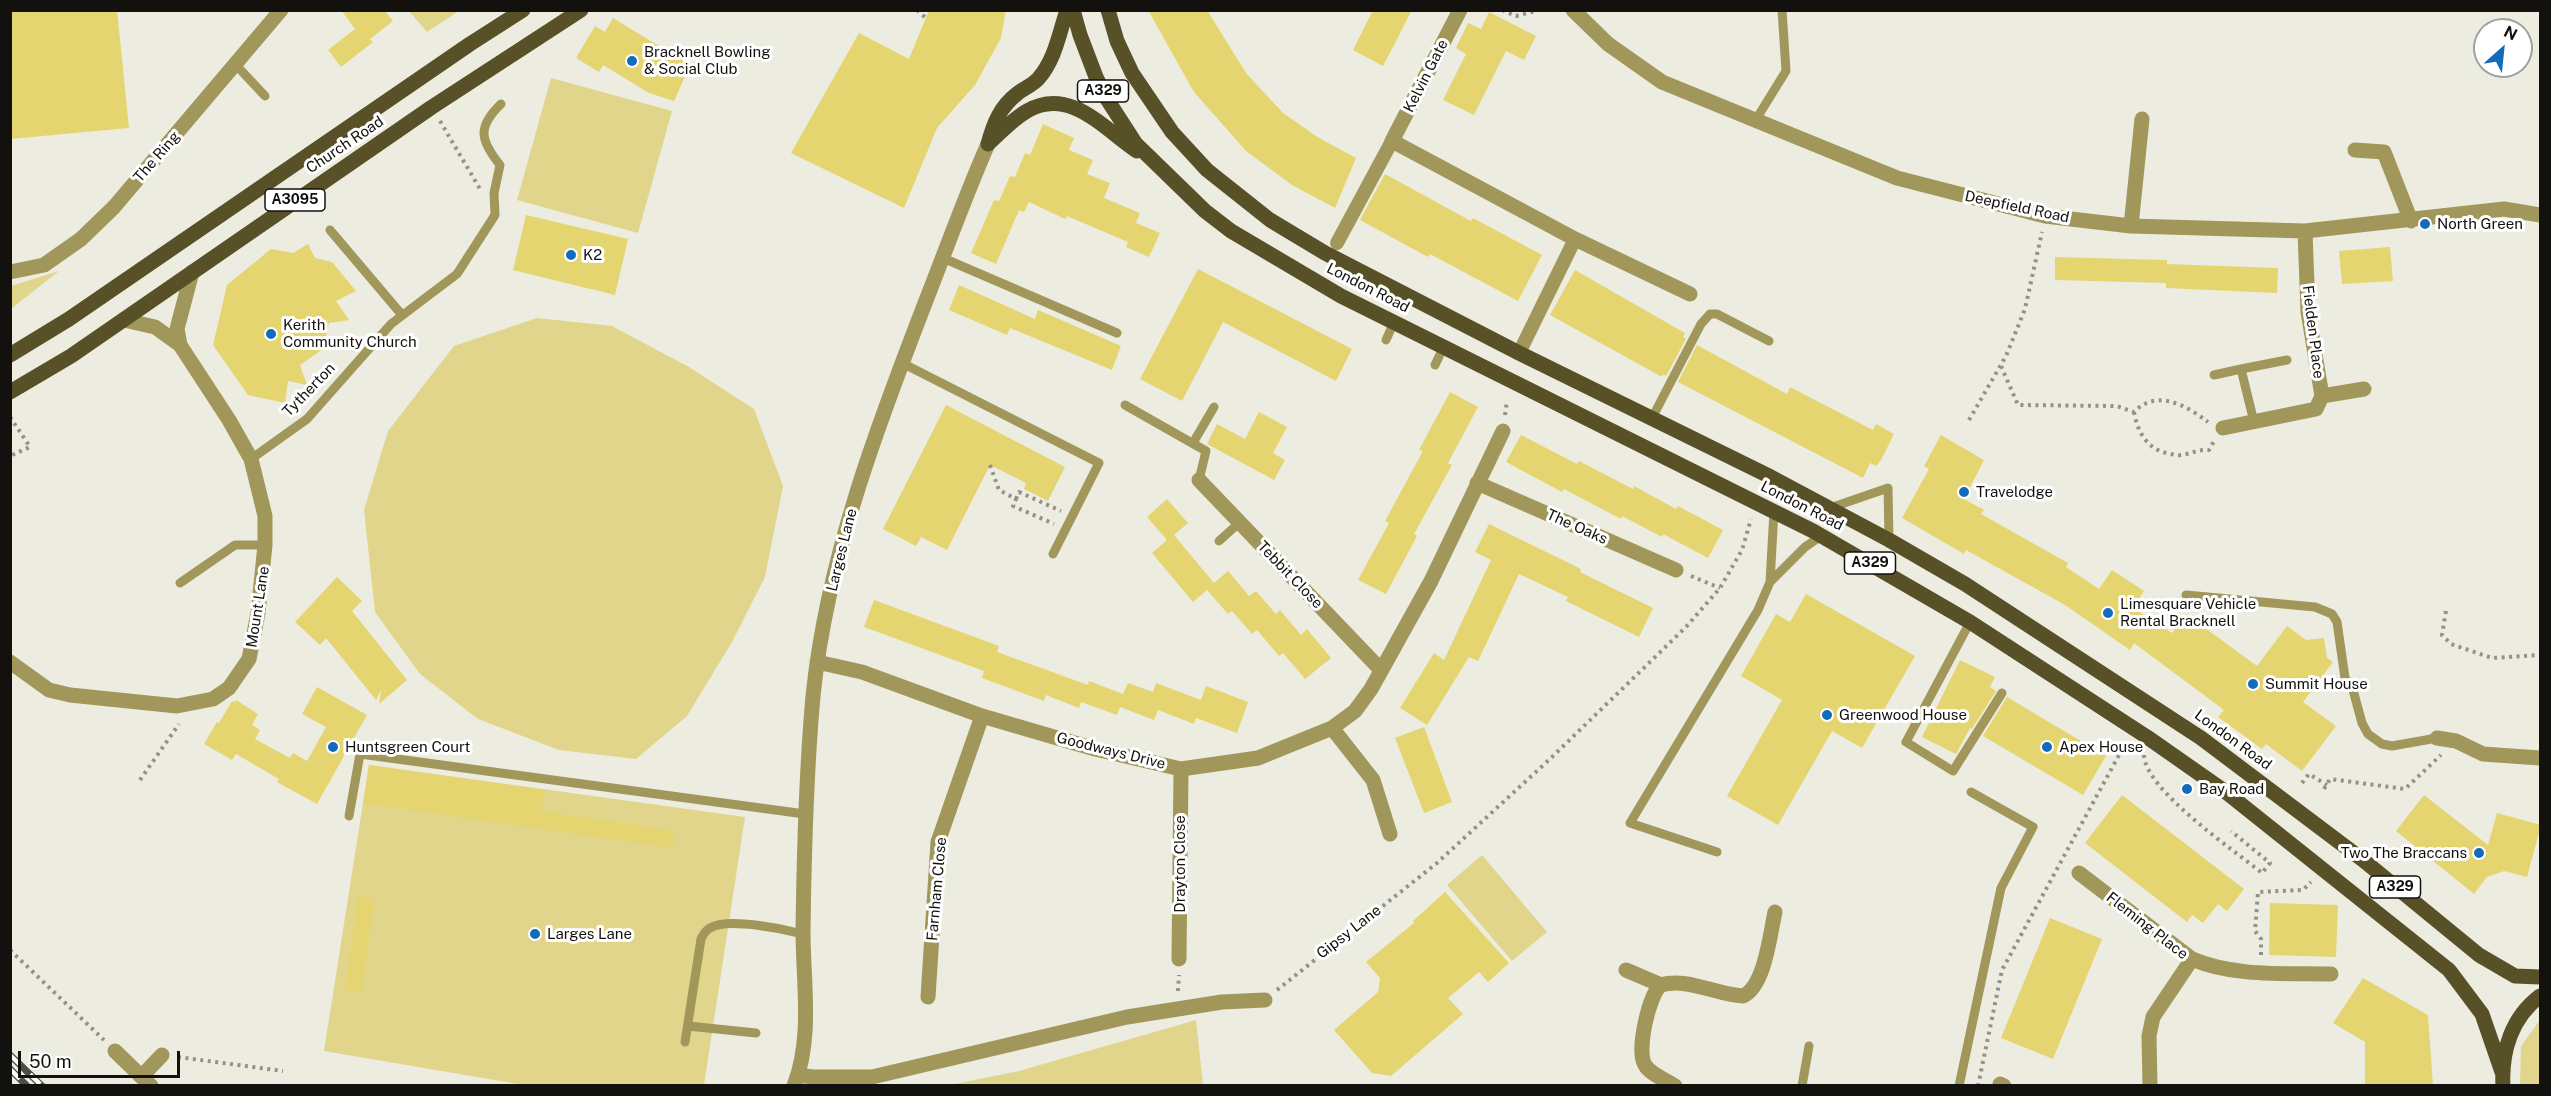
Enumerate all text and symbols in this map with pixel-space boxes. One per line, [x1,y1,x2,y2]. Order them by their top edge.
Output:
north arrow [2473,18,2533,78]
text: N [2501,22,2520,45]
street label: Kelvin Gate [1400,37,1452,115]
place label: Bracknell Bowling & Social Club [644,43,771,78]
marker: Bracknell Bowling & Social Club [625,54,639,68]
road number: A329 [1078,80,1128,102]
street label: Church Road [303,113,387,177]
street label: The Ring [130,128,184,186]
street label: Deepfield Road [1963,187,2071,227]
road number: A3095 [265,189,325,211]
place label: North Green [2437,215,2523,233]
marker: North Green [2418,217,2432,231]
place label: K2 [583,246,602,264]
marker: K2 [564,248,578,262]
street label: London Road [1323,259,1413,317]
street label: Fielden Place [2298,284,2328,380]
place label: Kerith Community Church [283,316,417,351]
marker: Kerith Community Church [264,327,278,341]
street label: Tytherton [279,359,339,421]
street label: London Road [1757,477,1847,535]
place label: Travelodge [1976,483,2053,501]
marker: Travelodge [1957,485,1971,499]
street label: The Oaks [1544,506,1610,548]
street label: Larges Lane [823,507,861,593]
street label: Tebbit Close [1253,538,1327,612]
road number: A329 [1844,552,1896,574]
street label: Mount Lane [243,565,273,649]
place label: Limesquare Vehicle Rental Bracknell [2120,595,2256,630]
marker: Limesquare Vehicle Rental Bracknell [2101,606,2115,620]
place label: Summit House [2265,675,2368,693]
marker: Summit House [2246,677,2260,691]
place label: Greenwood House [1839,706,1967,724]
street label: London Road [2191,706,2275,774]
marker: Greenwood House [1820,708,1834,722]
street label: Goodways Drive [1055,729,1167,773]
place label: Huntsgreen Court [345,738,470,756]
place label: Apex House [2059,738,2143,756]
marker: Huntsgreen Court [326,740,340,754]
marker: Apex House [2040,740,2054,754]
place label: Bay Road [2199,780,2264,798]
marker: Bay Road [2180,782,2194,796]
street label: Drayton Close [1171,815,1189,913]
street label: Farnham Close [923,836,951,942]
place label: Two The Braccans [2341,844,2467,862]
marker: Two The Braccans [2472,846,2486,860]
road number: A329 [2370,876,2420,898]
street label: Fleming Place [2102,888,2192,964]
street label: Gipsy Lane [1313,901,1385,963]
place label: Larges Lane [547,925,632,943]
marker: Larges Lane [528,927,542,941]
scale bar [21,1039,183,1077]
text: 50 m [29,1051,72,1072]

